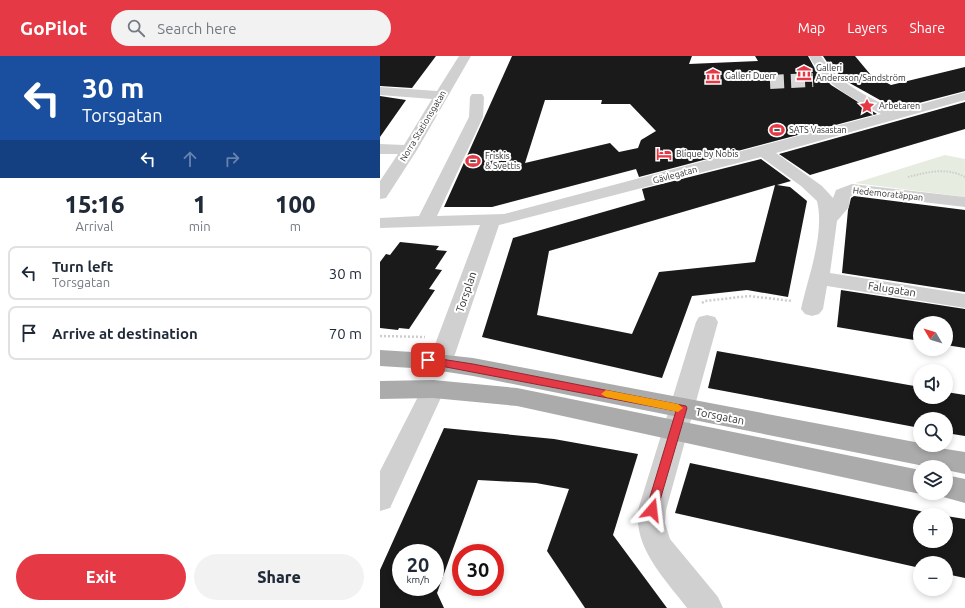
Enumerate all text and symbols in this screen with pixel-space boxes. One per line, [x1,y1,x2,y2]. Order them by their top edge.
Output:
search box [111,10,391,46]
text: GoPilot [20,17,87,39]
icon: search [125,17,147,39]
text: Search here [157,20,237,37]
text: Map [798,20,825,36]
text: Layers [847,20,887,36]
text: Share [909,20,945,36]
place label: Galleri Andersson/Sandström [816,63,906,83]
museum icon: Galleri Andersson/Sandström [795,64,813,82]
museum icon: Galleri Duerr [704,67,722,85]
place label: Galleri Duerr [725,71,777,81]
icon: left [16,72,68,124]
text: 30 m [82,72,144,103]
street label: Norra Stationsgatan [398,89,448,163]
place icon: Arbetaren [858,97,876,115]
place label: Arbetaren [879,101,920,111]
text: Torsgatan [82,105,162,125]
sports icon: SATS Vasastan [768,121,786,139]
place label: SATS Vasastan [789,125,847,135]
hotel icon: Blique by Nobis [655,145,673,163]
icon: left [137,148,159,170]
icon: ahead [179,148,201,170]
icon: right [221,148,243,170]
place label: Blique by Nobis [676,149,738,159]
place label: Friskis & Svettis [485,151,520,171]
sports icon: Friskis & Svettis [464,152,482,170]
street label: Gävlegatan [652,164,698,186]
street label: Hedemoratäppan [852,185,924,203]
text: 15:16 [64,191,124,218]
text: 1 [193,191,206,218]
text: 100 [275,191,316,218]
text: Arrival [75,219,113,233]
text: min [189,219,211,233]
text: m [290,219,301,233]
text: Turn left [52,258,113,275]
icon: left [18,262,40,284]
text: 30 m [329,265,362,282]
street label: Torsplan [453,270,479,314]
text: Torsgatan [52,275,110,289]
street label: Falugatan [867,279,917,299]
north arrow [913,316,953,356]
map controls [913,316,953,596]
icon: arrive [18,322,40,344]
text: Arrive at destination [52,325,198,342]
text: 70 m [329,325,362,342]
pin [411,343,445,377]
icon: arrive [417,349,439,371]
button: sound [913,364,953,404]
street label: Torsgatan [695,405,745,427]
button: search [913,412,953,452]
button: layers [913,460,953,500]
position arrow [631,489,673,531]
button: + [913,508,953,548]
speed limit sign: 30 [452,544,504,596]
text: 20 [407,553,429,576]
button: Exit [16,554,186,600]
button: Share [194,554,364,600]
button: − [913,556,953,596]
text: km/h [406,574,430,585]

